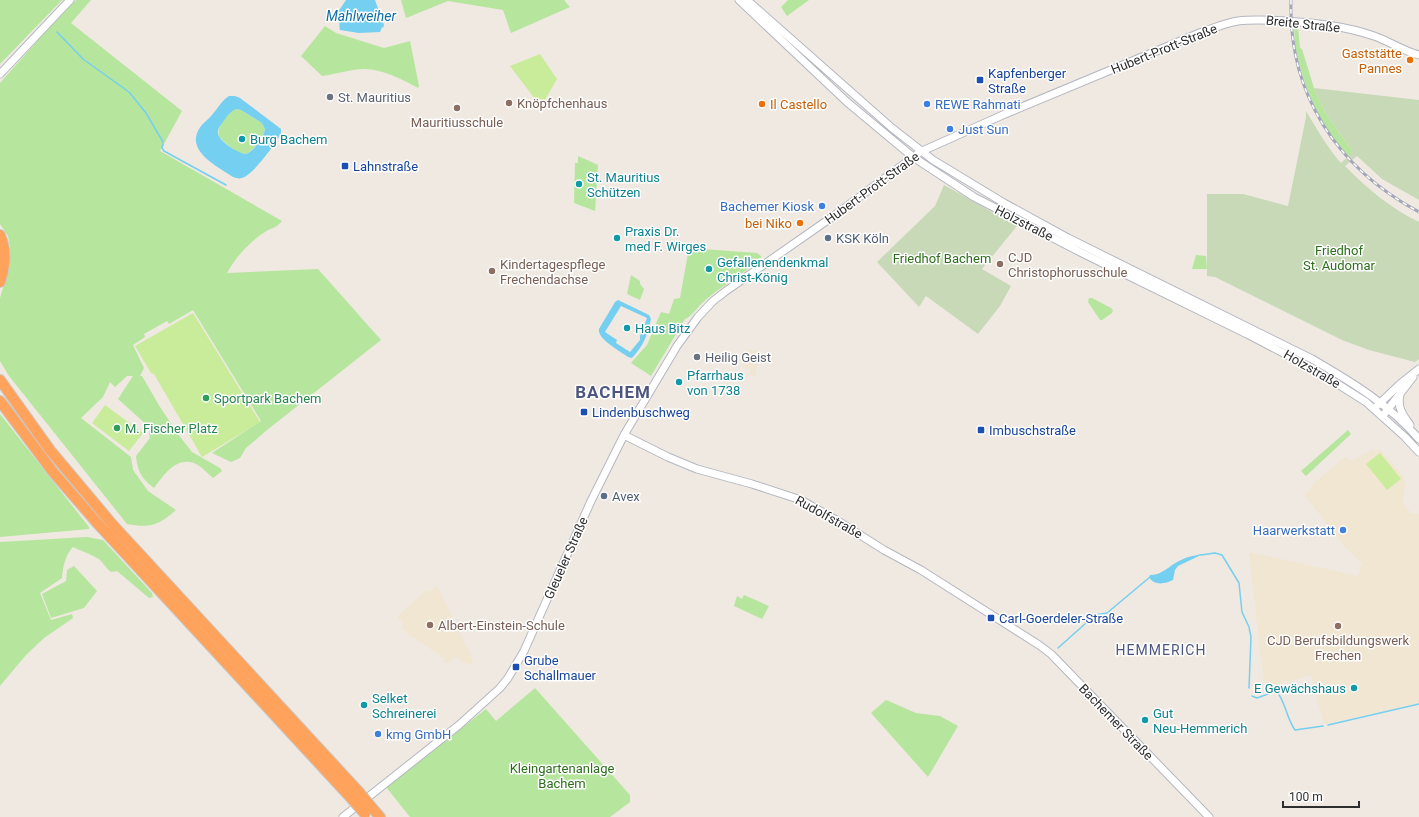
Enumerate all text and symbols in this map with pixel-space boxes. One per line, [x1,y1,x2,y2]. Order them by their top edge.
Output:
water label: Mahlweiher [326,8,396,24]
street label: Breite Straße [1265,13,1341,35]
street label: Hubert-Prott-Straße [1109,21,1219,77]
place label: Gaststätte Pannes [1342,46,1402,76]
marker: Gaststätte Pannes [1405,55,1415,65]
place label: Kapfenberger Straße [988,66,1067,96]
marker: Kapfenberger Straße [975,75,985,85]
place label: St. Mauritius [338,90,411,105]
marker: St. Mauritius [325,92,335,102]
place label: Knöpfchenhaus [517,96,608,111]
place label: Il Castello [770,97,827,112]
place label: REWE Rahmati [935,97,1021,112]
marker: Knöpfchenhaus [504,98,514,108]
marker: Il Castello [757,99,767,109]
marker: REWE Rahmati [922,99,932,109]
marker: Mauritiusschule [452,103,462,113]
place label: Mauritiusschule [411,115,503,130]
place label: Just Sun [958,122,1009,137]
marker: Just Sun [945,124,955,134]
place label: Burg Bachem [250,132,328,147]
marker: Burg Bachem [237,134,247,144]
street label: Hubert-Prott-Straße [822,149,922,227]
place label: Lahnstraße [353,159,418,174]
marker: Lahnstraße [340,161,350,171]
place label: St. Mauritius Schützen [587,170,660,200]
marker: St. Mauritius Schützen [574,179,584,189]
place label: Bachemer Kiosk [720,199,814,214]
marker: Bachemer Kiosk [817,201,827,211]
street label: Holzstraße [992,202,1056,244]
place label: bei Niko [745,216,792,231]
marker: bei Niko [795,218,805,228]
place label: Praxis Dr. med F. Wirges [625,224,706,254]
place label: KSK Köln [836,231,889,246]
marker: Praxis Dr. med F. Wirges [612,233,622,243]
marker: KSK Köln [823,233,833,243]
park label: Friedhof St. Audomar [1303,243,1376,273]
place label: CJD Christophorusschule [1008,250,1128,280]
park label: Friedhof Bachem [893,251,991,266]
place label: Gefallenendenkmal Christ-König [717,255,828,285]
place label: Kindertagespflege Frechendachse [500,257,606,287]
marker: CJD Christophorusschule [995,259,1005,269]
marker: Gefallenendenkmal Christ-König [704,264,714,274]
marker: Kindertagespflege Frechendachse [487,266,497,276]
place label: Haus Bitz [635,321,691,336]
marker: Haus Bitz [622,323,632,333]
street label: Holzstraße [1281,347,1343,391]
place label: Heilig Geist [705,350,771,365]
marker: Heilig Geist [692,352,702,362]
place label: Pfarrhaus von 1738 [687,368,744,398]
marker: Pfarrhaus von 1738 [674,377,684,387]
district label: BACHEM [575,382,651,402]
place label: Sportpark Bachem [214,391,321,406]
marker: Sportpark Bachem [201,393,211,403]
place label: Lindenbuschweg [592,405,690,420]
marker: Lindenbuschweg [579,407,589,417]
place label: M. Fischer Platz [125,421,218,436]
marker: M. Fischer Platz [112,423,122,433]
place label: Imbuschstraße [989,423,1076,438]
marker: Imbuschstraße [976,425,986,435]
place label: Avex [612,489,640,504]
marker: Avex [599,491,609,501]
street label: Rudolfstraße [793,492,865,542]
street label: Gleueler Straße [541,514,591,601]
place label: Haarwerkstatt [1253,523,1335,538]
marker: Haarwerkstatt [1338,525,1348,535]
place label: Carl-Goerdeler-Straße [999,611,1123,626]
marker: Carl-Goerdeler-Straße [986,613,996,623]
place label: Albert-Einstein-Schule [438,618,565,633]
marker: Albert-Einstein-Schule [425,620,435,630]
marker: CJD Berufsbildungswerk Frechen [1333,621,1343,631]
place label: CJD Berufsbildungswerk Frechen [1267,633,1409,663]
district label: HEMMERICH [1116,642,1206,658]
place label: Grube Schallmauer [524,653,597,683]
marker: Grube Schallmauer [511,662,521,672]
street label: Bachemer Straße [1076,681,1156,763]
place label: E Gewächshaus [1254,681,1346,696]
marker: E Gewächshaus [1349,683,1359,693]
place label: Selket Schreinerei [372,691,436,721]
marker: Selket Schreinerei [359,700,369,710]
place label: Gut Neu-Hemmerich [1153,706,1247,736]
marker: Gut Neu-Hemmerich [1140,715,1150,725]
place label: kmg GmbH [386,727,451,742]
marker: kmg GmbH [373,729,383,739]
park label: Kleingartenanlage Bachem [510,761,614,791]
scale bar [1283,783,1359,809]
text: 100 m [1289,790,1323,804]

